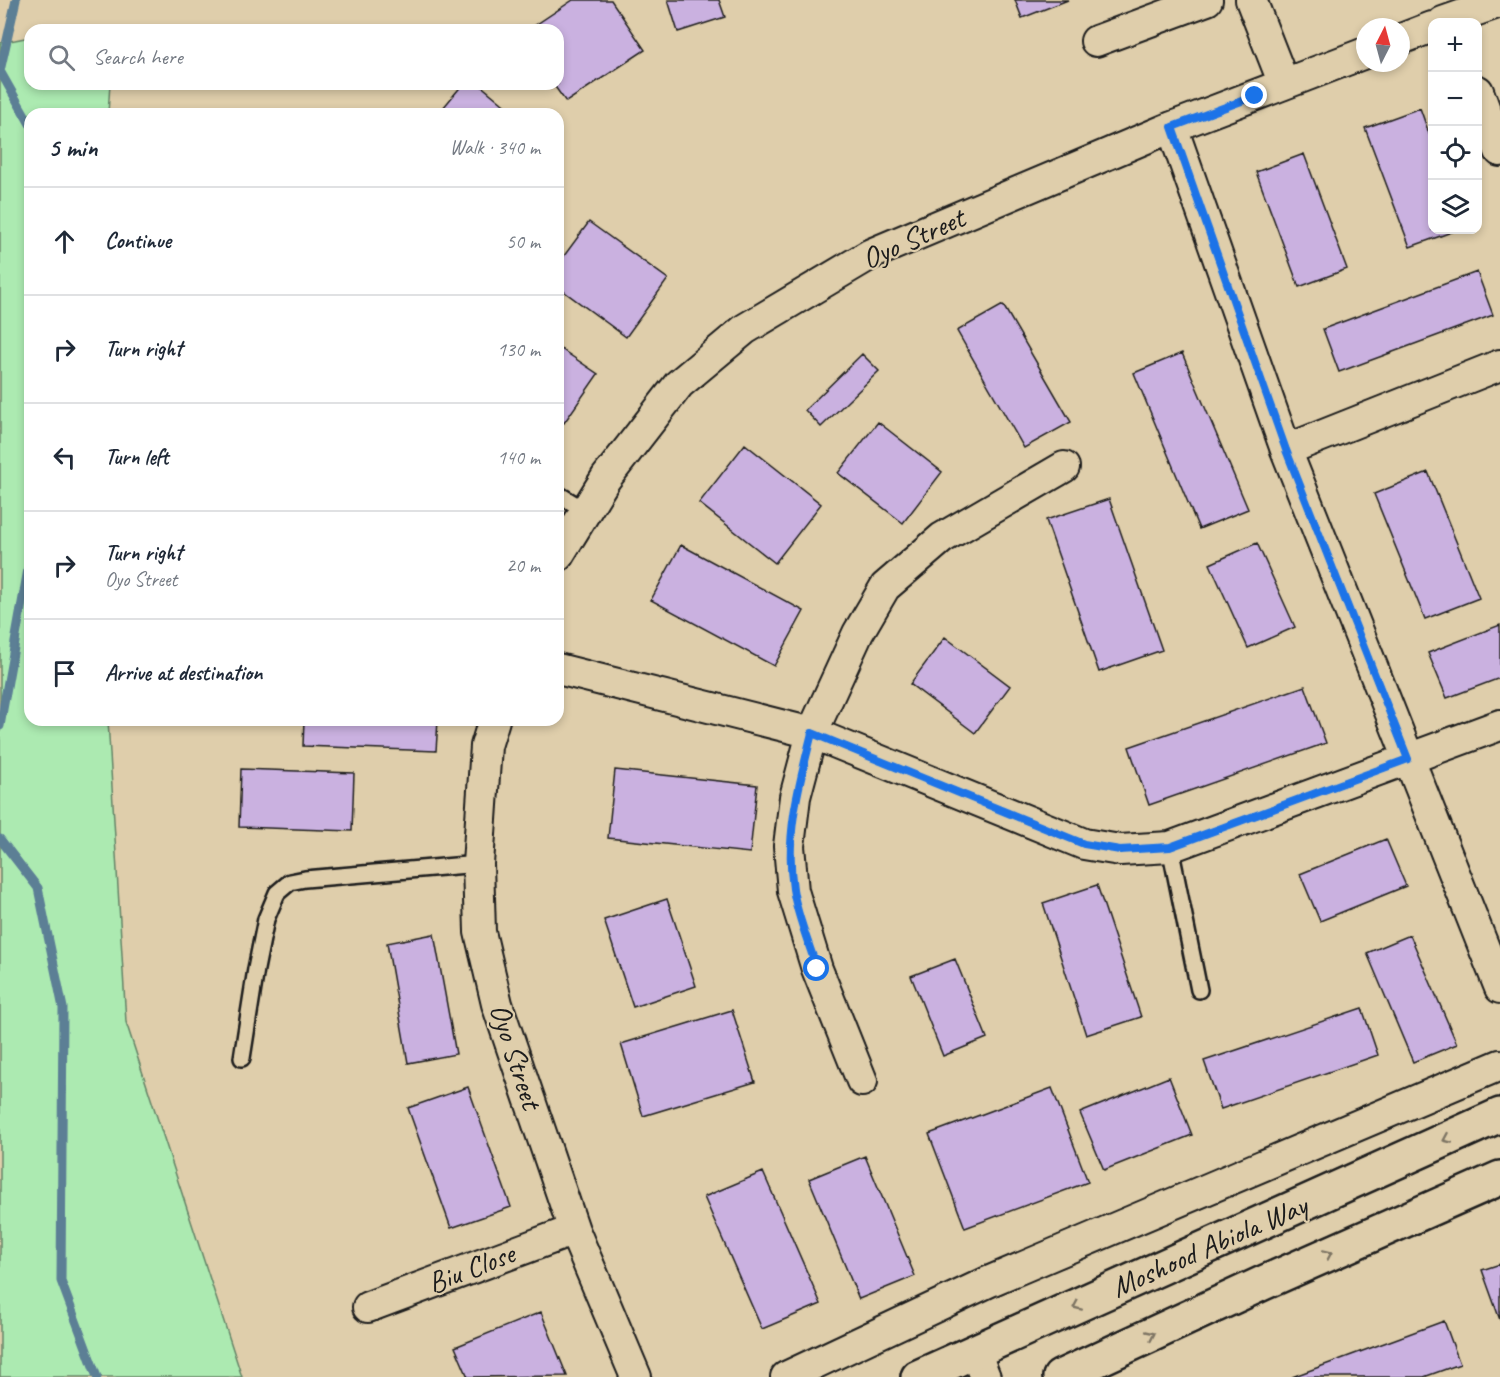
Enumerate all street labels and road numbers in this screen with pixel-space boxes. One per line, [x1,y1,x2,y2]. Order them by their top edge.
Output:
street label: Oyo Street [856,197,973,277]
street label: Oyo Street [481,999,552,1116]
street label: Moshood Abiola Way [1105,1185,1315,1306]
street label: Biu Close [422,1233,522,1302]

